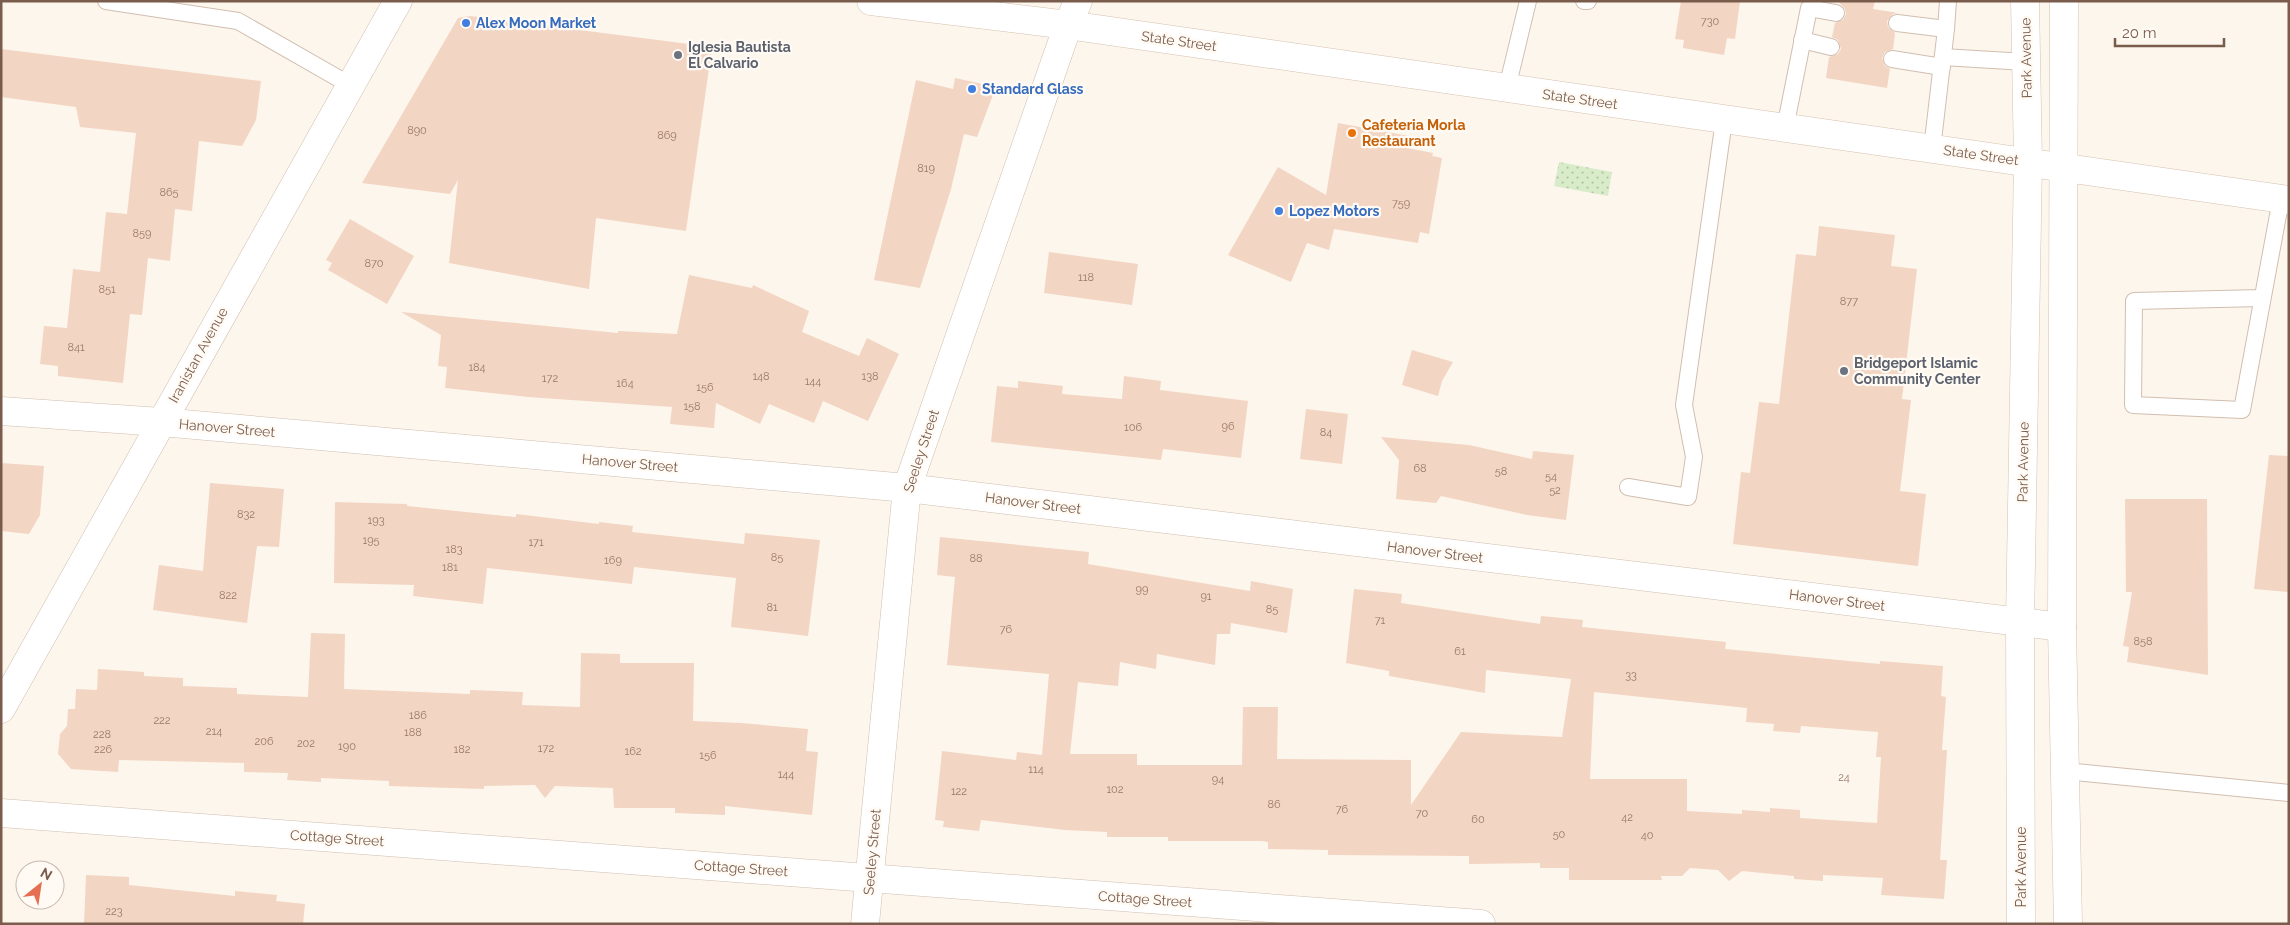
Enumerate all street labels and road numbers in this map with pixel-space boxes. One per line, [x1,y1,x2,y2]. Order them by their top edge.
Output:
street label: Park Avenue [2017,17,2035,99]
street label: State Street [1140,28,1218,54]
street label: State Street [1541,86,1619,112]
street label: State Street [1942,142,2020,168]
street label: Iranistan Avenue [165,304,231,406]
street label: Seeley Street [900,407,942,495]
street label: Hanover Street [178,416,276,440]
street label: Park Avenue [2014,421,2032,503]
street label: Hanover Street [581,451,679,475]
street label: Hanover Street [984,489,1082,517]
street label: Hanover Street [1386,538,1484,566]
street label: Hanover Street [1788,586,1886,614]
street label: Seeley Street [860,808,884,896]
street label: Cottage Street [290,827,385,849]
street label: Park Avenue [2013,827,2029,907]
street label: Cottage Street [694,857,789,879]
street label: Cottage Street [1098,888,1193,910]

